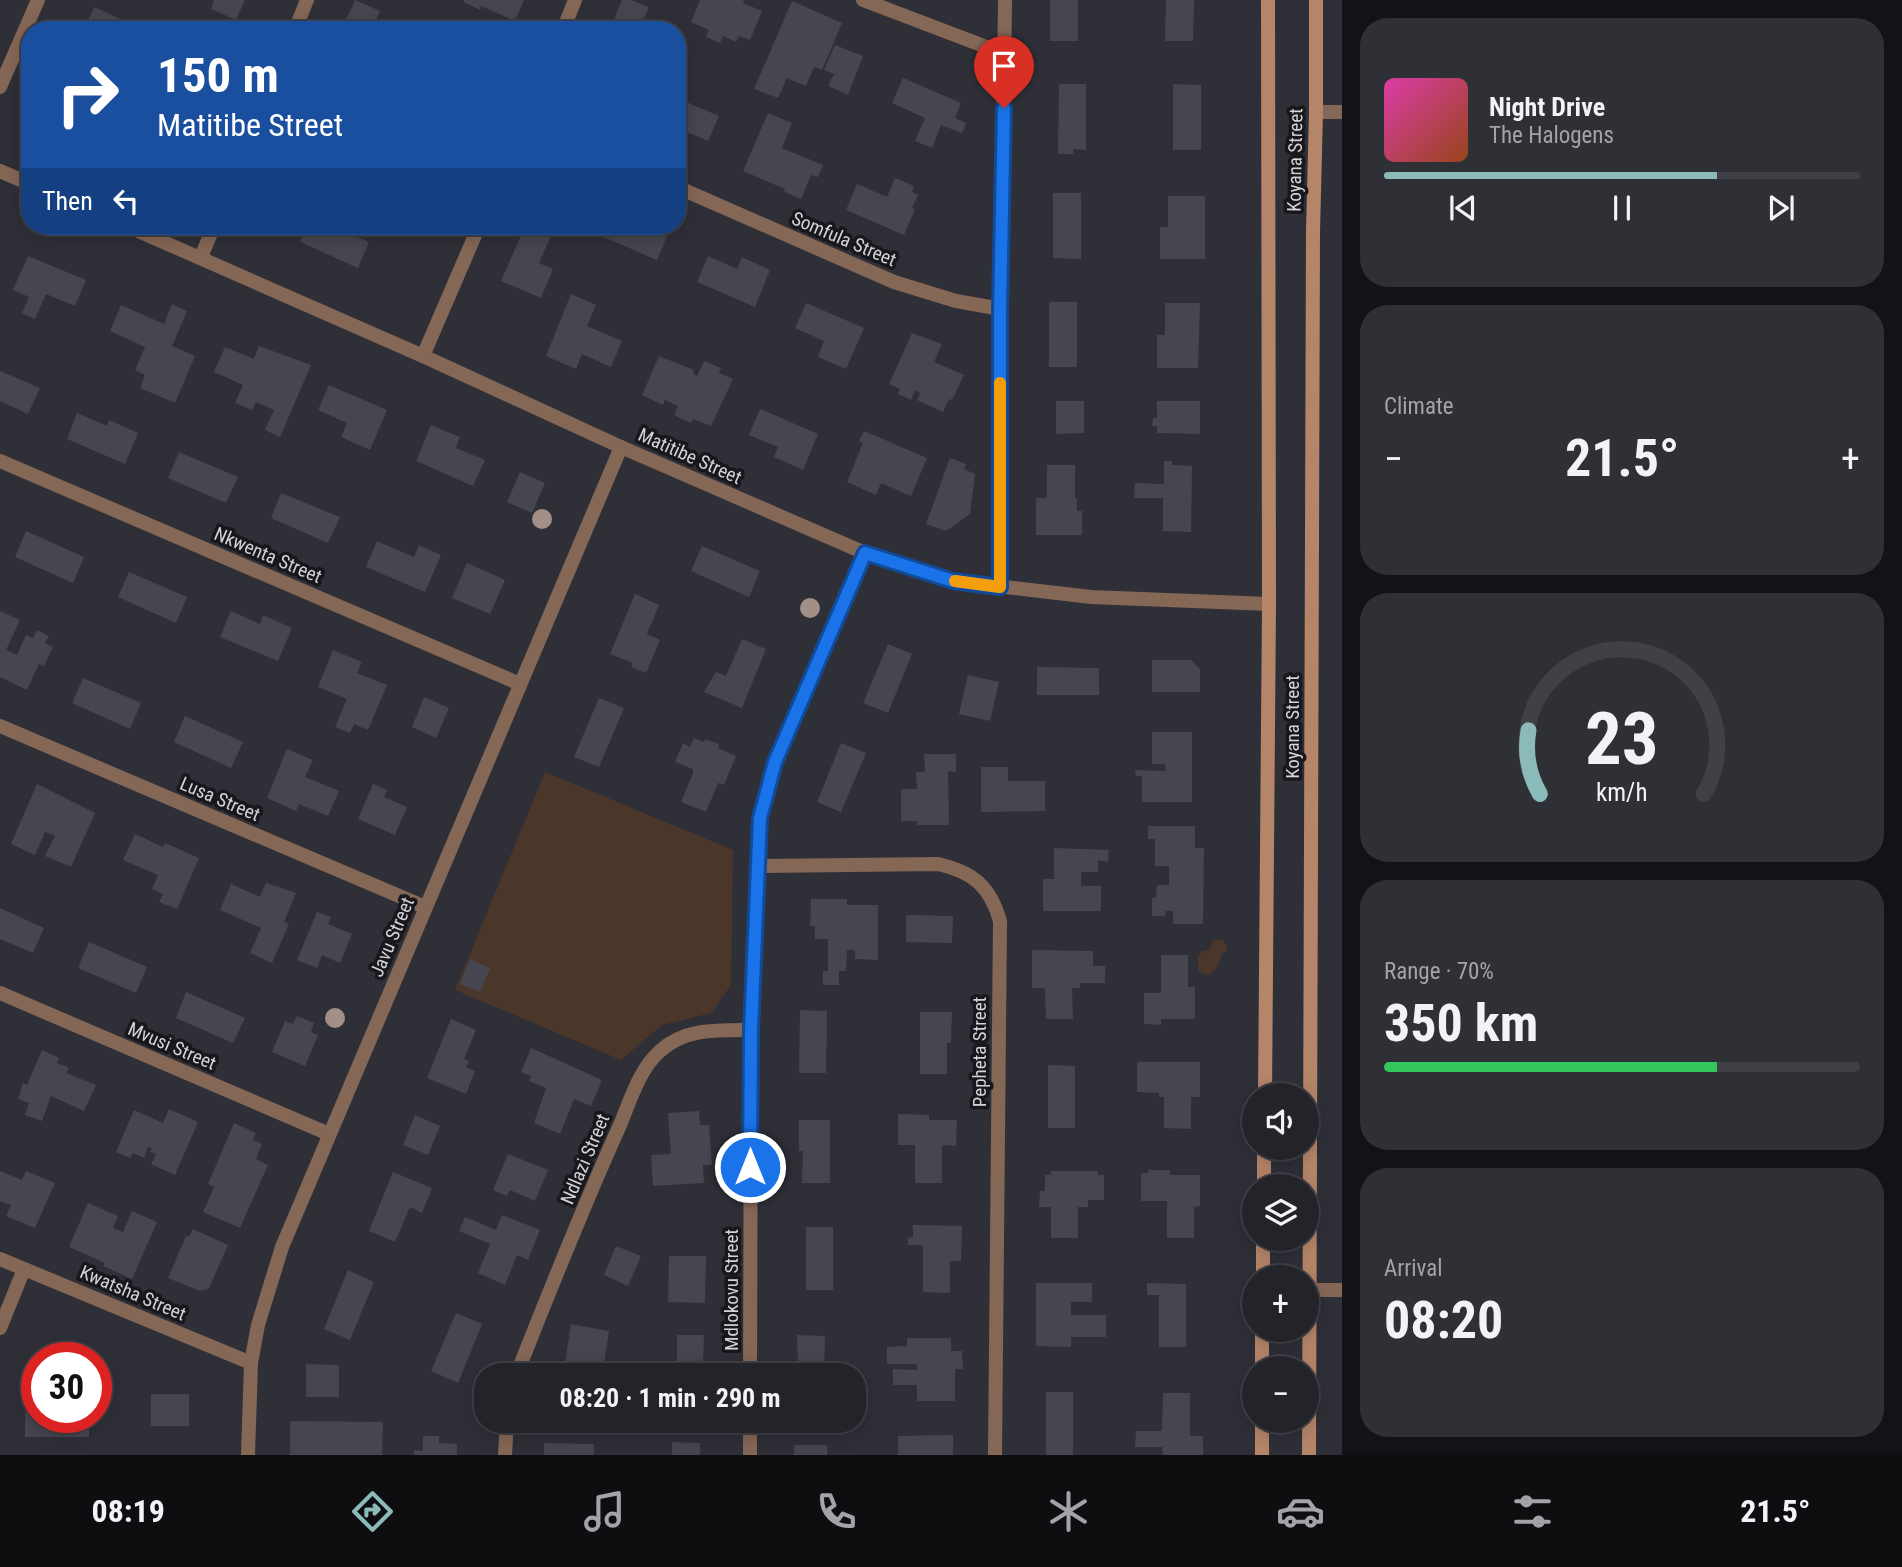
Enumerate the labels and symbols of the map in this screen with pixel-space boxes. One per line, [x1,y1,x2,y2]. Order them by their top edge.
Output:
pin [974,36,1034,108]
street label: Koyana Street [1283,108,1307,212]
street label: Somfula Street [788,207,900,271]
street label: Matitibe Street [635,423,745,489]
street label: Nkwenta Street [211,522,325,588]
street label: Koyana Street [1281,675,1304,779]
street label: Lusa Street [177,772,263,826]
street label: Javu Street [365,894,419,980]
street label: Pepheta Street [968,997,991,1107]
street label: Mvusi Street [124,1017,220,1075]
street label: Ndlazi Street [556,1110,614,1208]
position arrow [713,1130,787,1204]
street label: Mdlokovu Street [720,1229,743,1351]
street label: Kwatsha Street [77,1260,189,1326]
speed limit sign: 30 [21,1342,112,1433]

